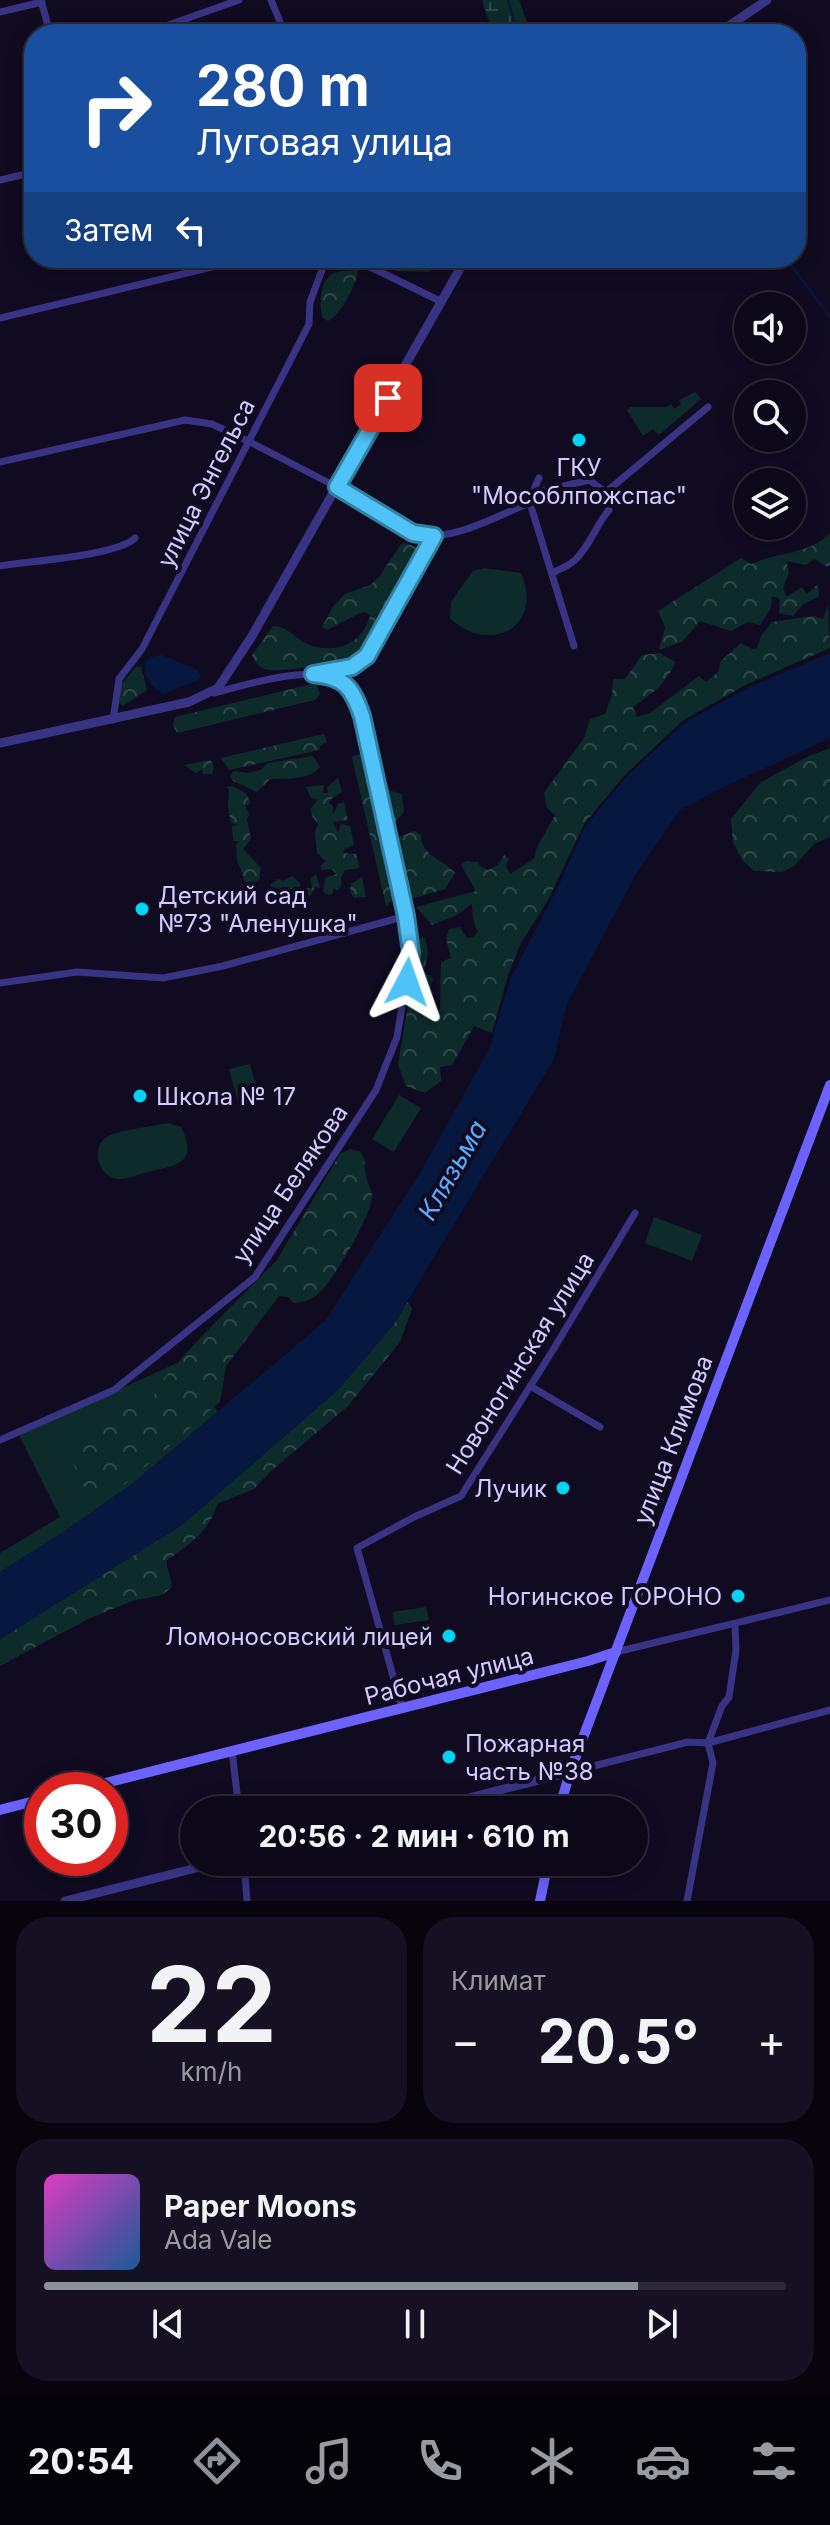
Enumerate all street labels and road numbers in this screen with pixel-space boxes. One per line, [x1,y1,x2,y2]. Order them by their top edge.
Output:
street label: улица Энгельса [151,394,261,572]
street label: улица Белякова [226,1099,354,1269]
street label: Новоногинская улица [440,1247,600,1479]
street label: улица Климова [627,1351,719,1529]
street label: Рабочая улица [361,1641,537,1711]

